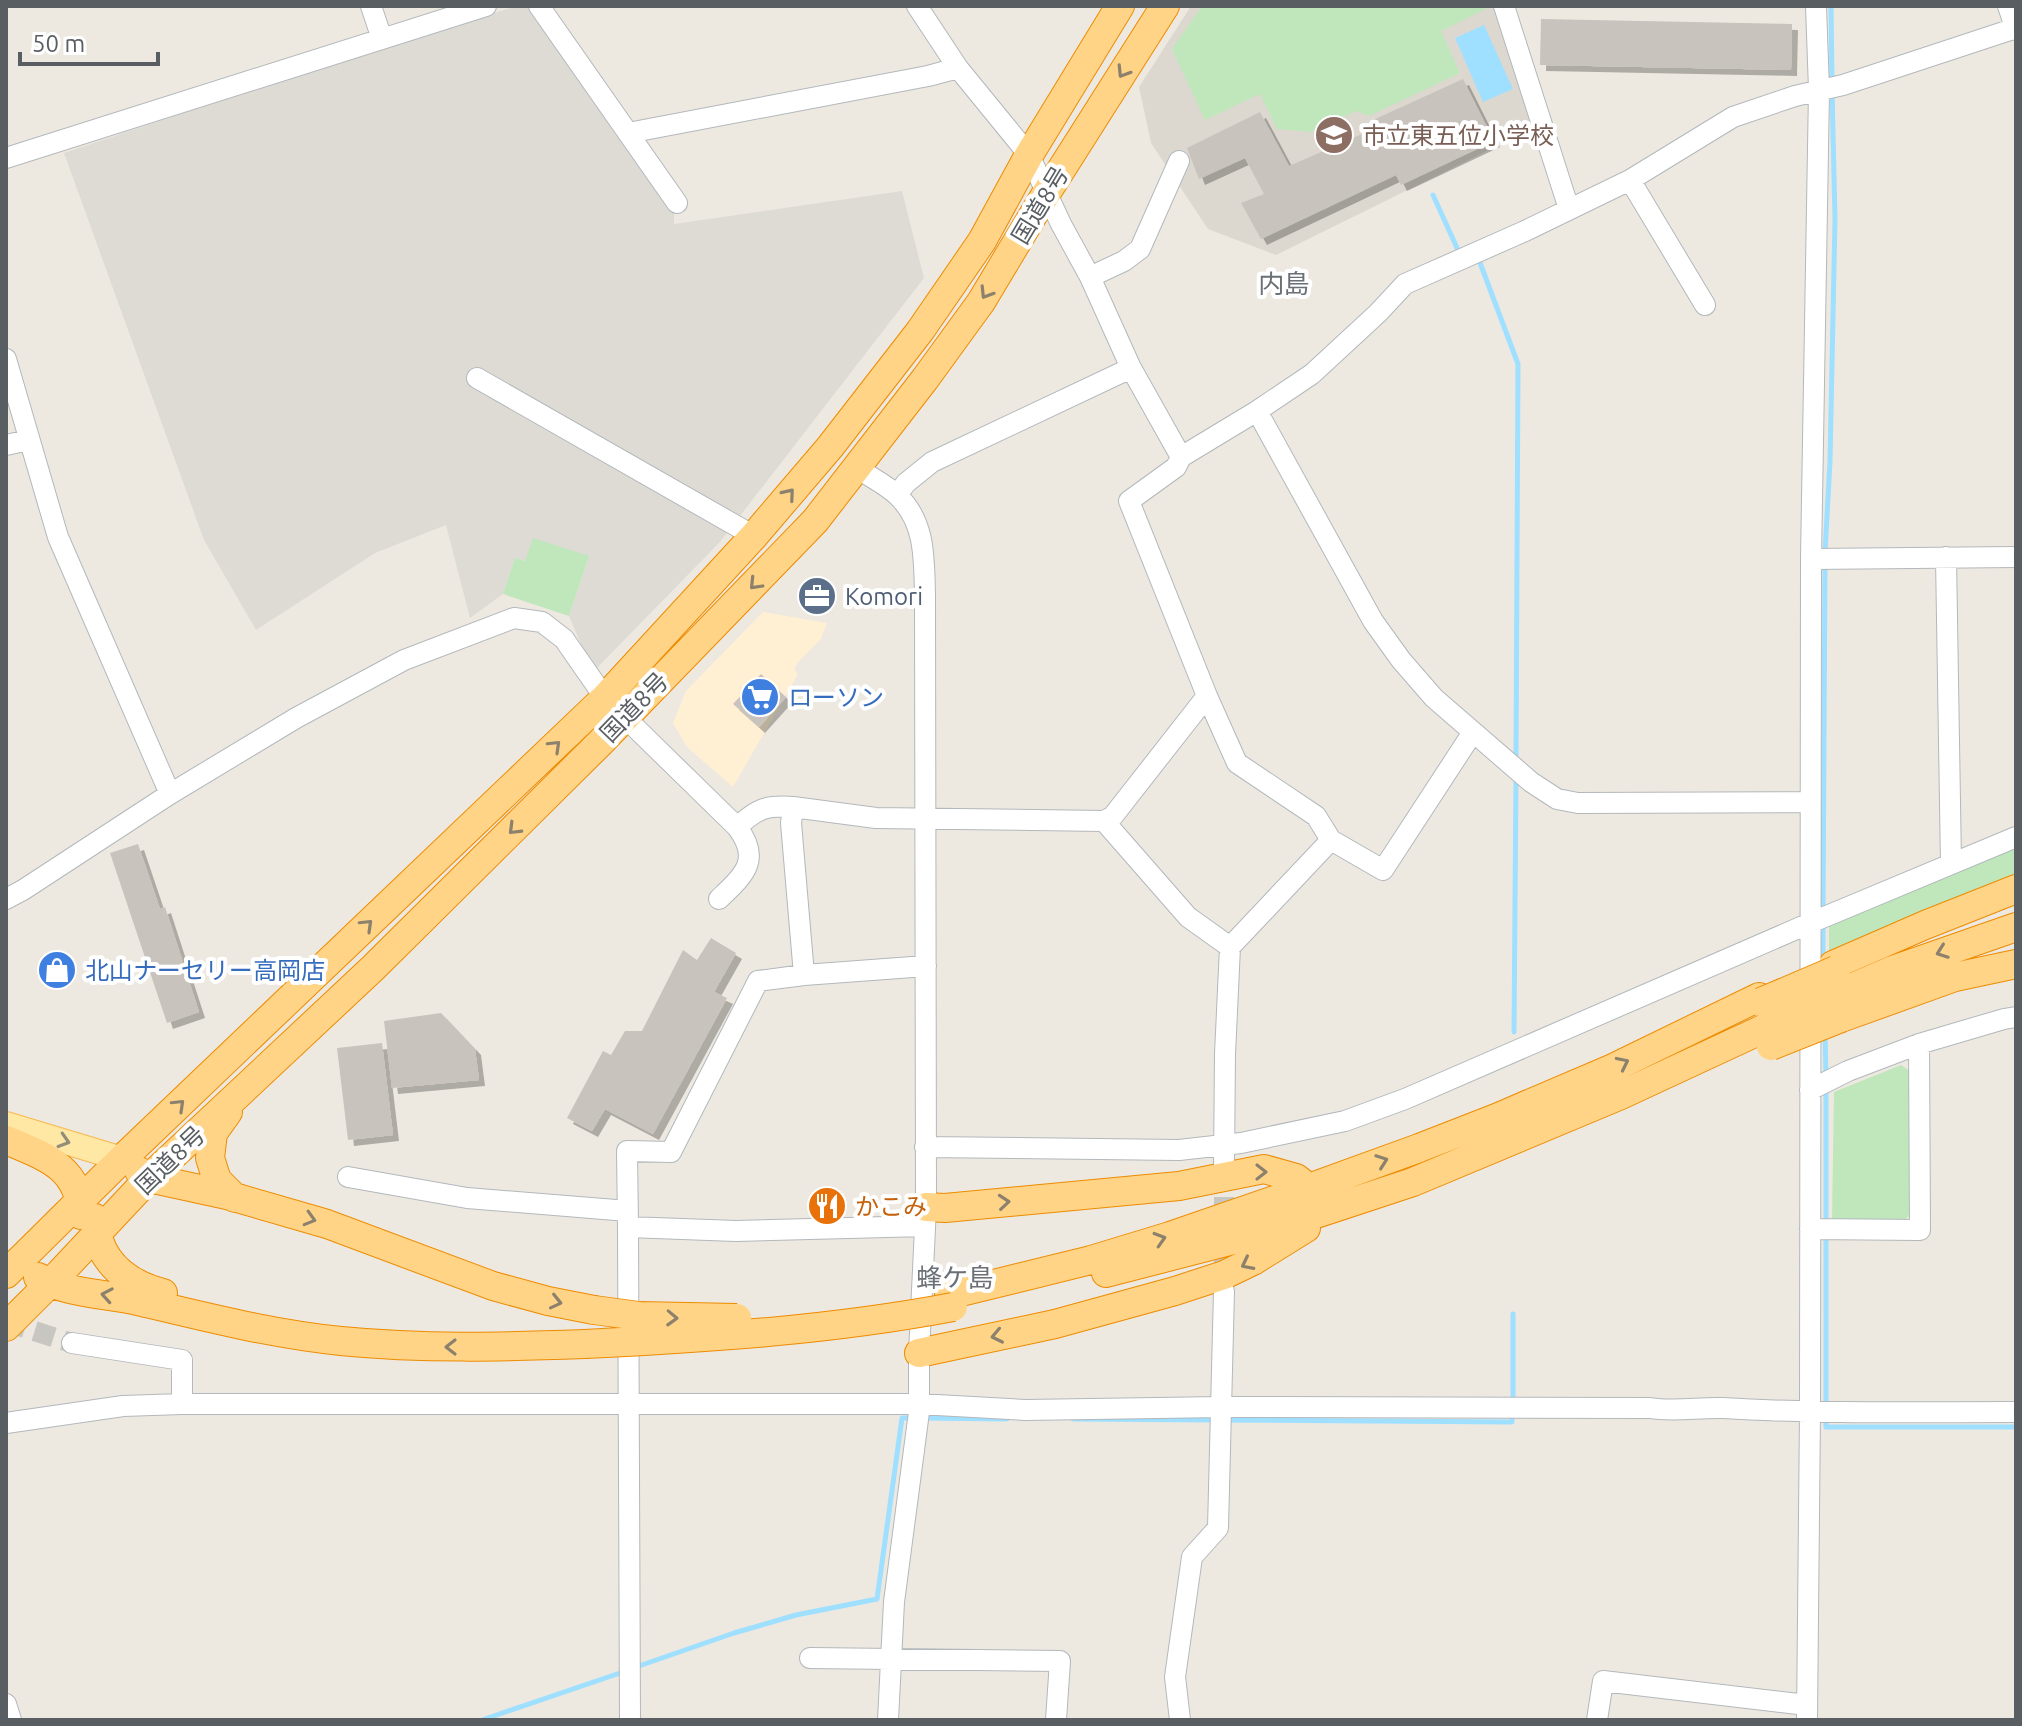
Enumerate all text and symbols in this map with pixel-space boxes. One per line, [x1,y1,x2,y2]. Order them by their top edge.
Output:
scale bar [20,16,158,66]
text: 50 m [32,30,85,57]
one-way arrow [1117,63,1132,78]
school or university icon: 市立東五位小学校 [1313,114,1355,156]
place label: 市立東五位小学校 [1362,122,1554,149]
street label: 国道8号 [1006,161,1074,249]
district label: 内島 [1258,269,1310,298]
one-way arrow [981,284,996,299]
one-way arrow [779,489,794,504]
one-way arrow [750,575,764,589]
office icon: Komori [796,575,838,617]
place label: Komori [845,583,923,610]
street label: 国道8号 [595,667,673,747]
supermarket icon: ローソン [739,676,781,718]
place label: ローソン [788,684,884,711]
one-way arrow [546,740,560,755]
one-way arrow [508,820,523,834]
one-way arrow [358,920,372,935]
one-way arrow [1936,942,1950,959]
shop icon: 北山ナーセリー高岡店 [36,949,78,991]
place label: 北山ナーセリー高岡店 [85,957,325,984]
one-way arrow [1614,1057,1629,1073]
one-way arrow [170,1100,184,1114]
street label: 国道8号 [130,1121,210,1199]
one-way arrow [57,1132,71,1148]
one-way arrow [1374,1155,1388,1171]
one-way arrow [1256,1163,1268,1181]
restaurant icon: かこみ [806,1185,848,1227]
place label: かこみ [855,1193,927,1220]
one-way arrow [998,1194,1011,1211]
one-way arrow [302,1210,316,1226]
one-way arrow [1153,1232,1166,1248]
one-way arrow [1240,1254,1255,1270]
district label: 蜂ケ島 [916,1263,994,1292]
one-way arrow [100,1287,114,1304]
one-way arrow [548,1293,562,1310]
one-way arrow [666,1309,679,1326]
one-way arrow [991,1326,1004,1343]
one-way arrow [444,1338,457,1356]

